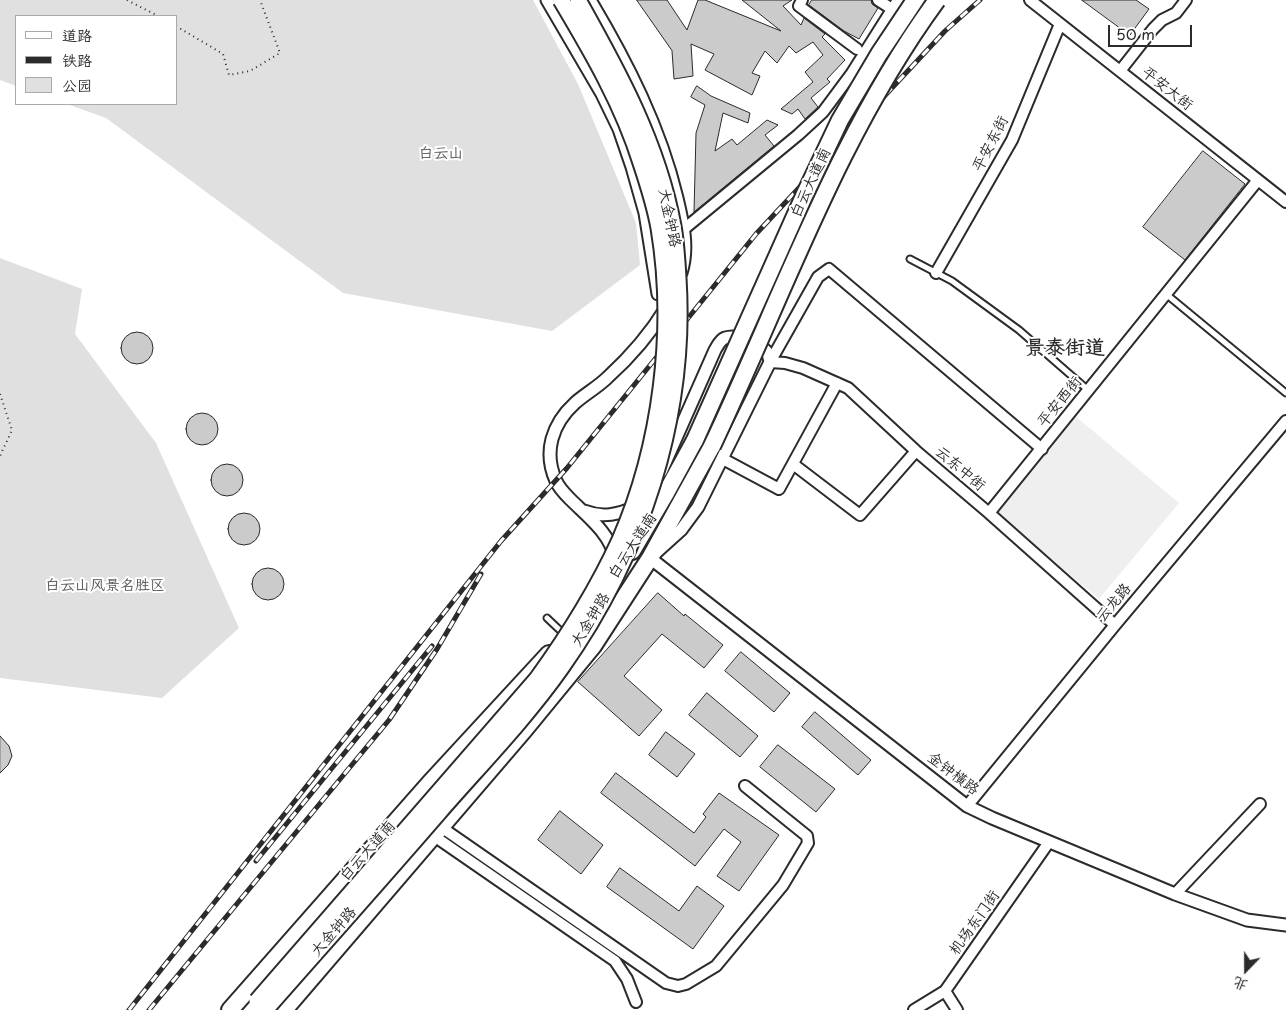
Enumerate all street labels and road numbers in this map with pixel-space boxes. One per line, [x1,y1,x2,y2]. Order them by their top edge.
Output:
street label: 平安大街 [1138,63,1196,115]
street label: 平安东街 [969,113,1013,175]
street label: 白云大道南 [787,145,835,221]
street label: 大金钟路 [654,187,684,249]
street label: 平安西街 [1034,373,1086,431]
street label: 云东中街 [931,443,989,495]
street label: 白云大道南 [605,510,661,582]
street label: 云龙路 [1093,580,1135,626]
street label: 大金钟路 [568,590,614,650]
street label: 金钟横路 [924,749,982,799]
street label: 白云大道南 [336,817,400,885]
street label: 机场东门街 [946,887,1004,959]
street label: 大金钟路 [308,903,360,961]

